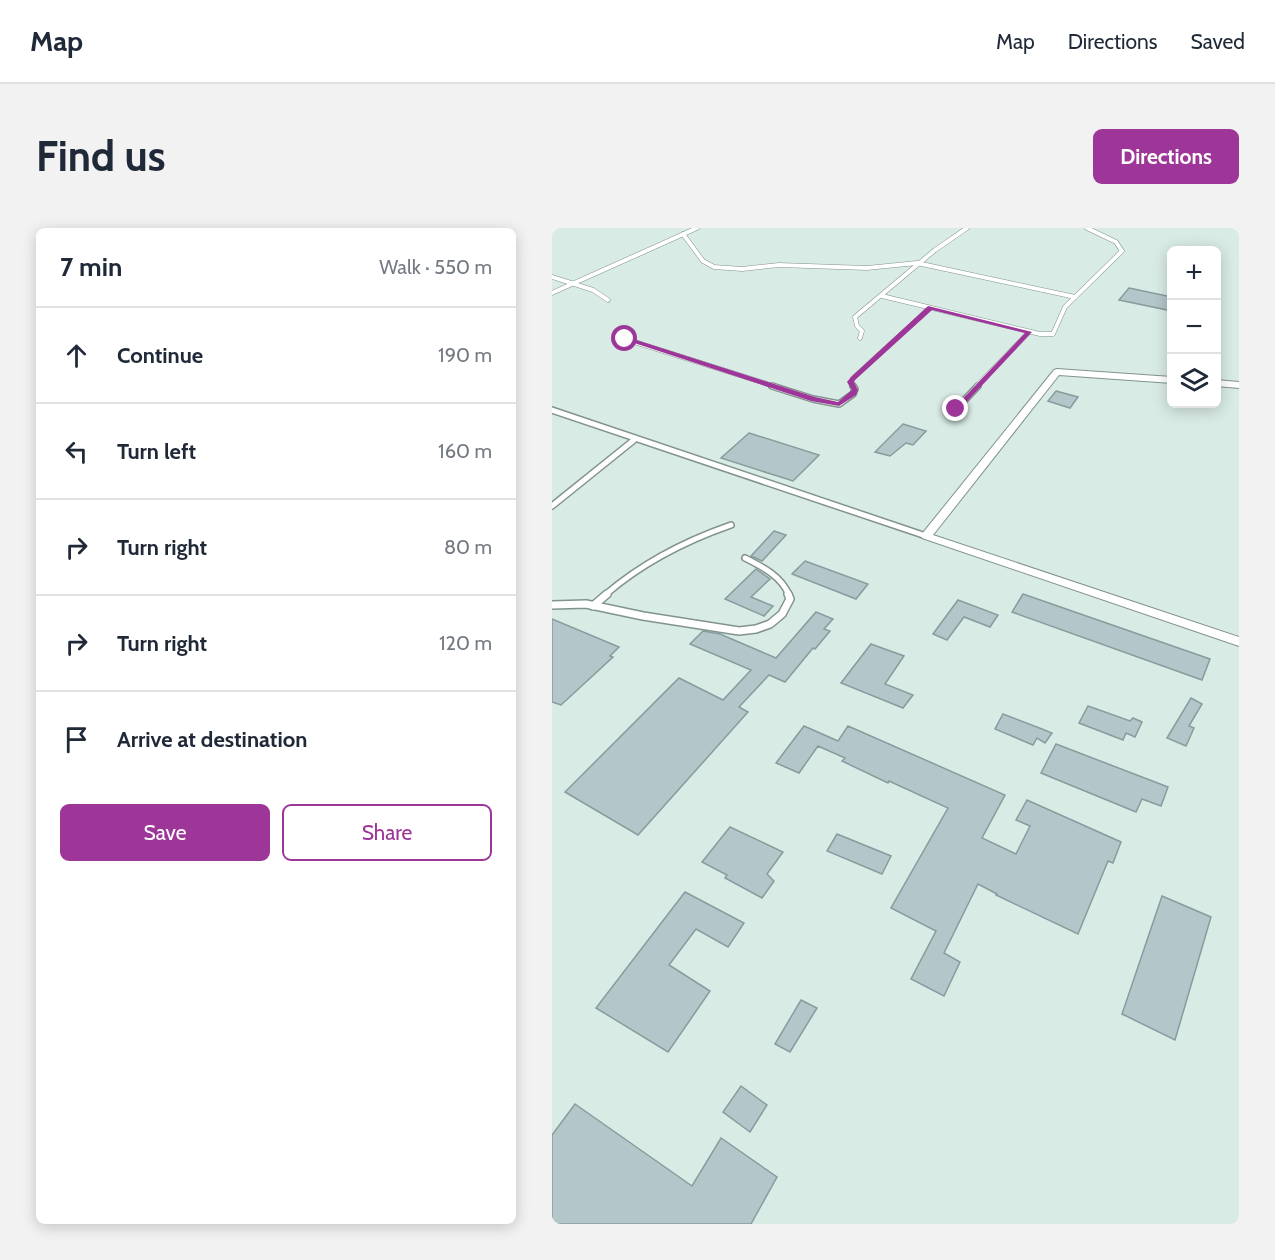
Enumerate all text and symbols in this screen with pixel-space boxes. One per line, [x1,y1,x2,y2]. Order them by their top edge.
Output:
text: Map [30,24,83,58]
text: Map [996,29,1035,54]
text: Directions [1068,29,1157,54]
text: Saved [1190,29,1245,54]
button: Directions [1093,129,1239,184]
text: Find us [36,130,165,182]
map controls [1167,246,1221,408]
button: + [1167,246,1221,300]
text: 7 min [60,251,122,283]
text: Walk · 550 m [379,255,492,279]
button: − [1167,300,1221,354]
route start [611,325,637,351]
icon: ahead [60,339,93,372]
text: Continue [117,342,203,369]
text: 190 m [438,343,492,367]
button: layers [1167,354,1221,408]
route end [942,395,968,421]
icon: left [60,435,93,468]
text: Turn left [117,438,196,465]
text: 160 m [438,439,492,463]
icon: right [60,531,93,564]
text: Turn right [117,534,207,561]
text: 80 m [444,535,492,559]
icon: right [60,627,93,660]
text: Turn right [117,630,207,657]
text: 120 m [439,631,492,655]
icon: arrive [60,723,93,756]
text: Arrive at destination [117,726,307,753]
button: Save [60,804,270,861]
button: Share [282,804,492,861]

